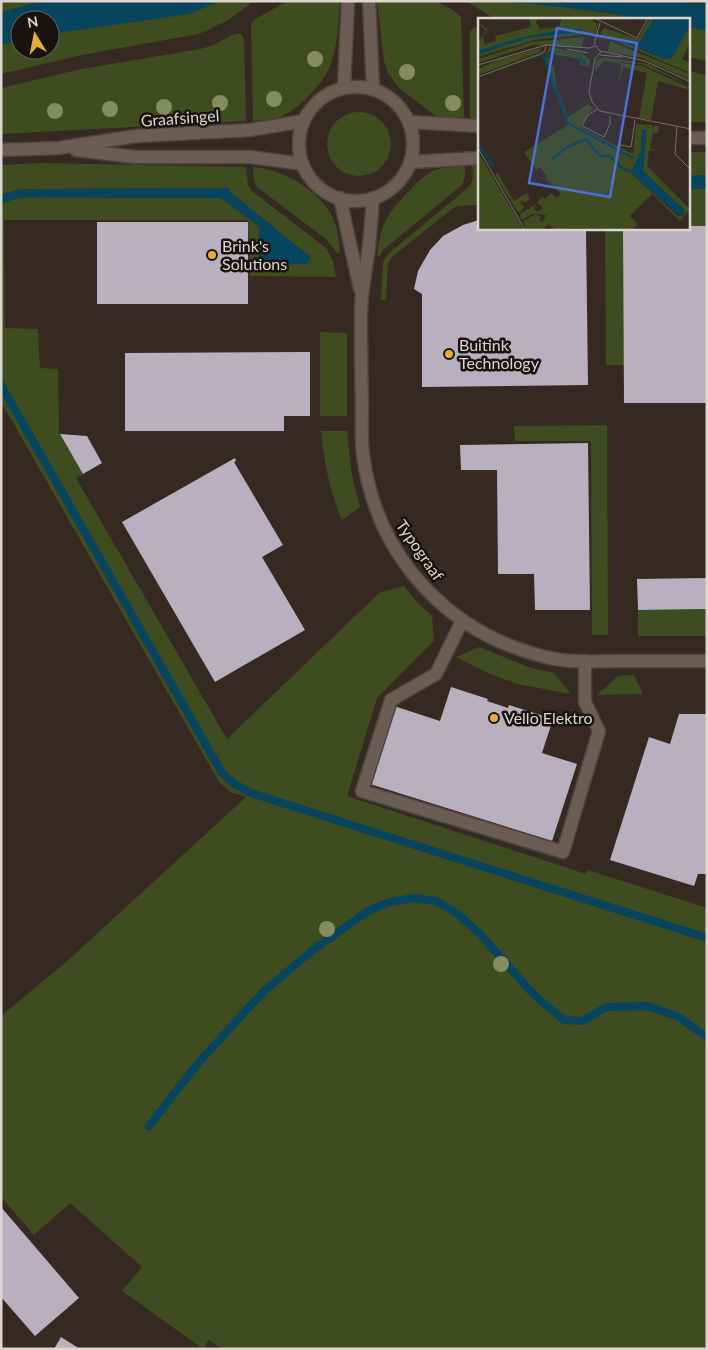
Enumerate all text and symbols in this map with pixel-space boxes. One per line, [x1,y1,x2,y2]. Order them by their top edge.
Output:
north arrow [10,10,60,60]
text: N [26,12,39,31]
inset map [478,18,690,230]
street label: Graafsingel [140,105,220,130]
place label: Brink's Solutions [222,236,287,273]
marker: Brink's Solutions [206,249,218,261]
place label: Buitink Technology [459,335,540,372]
marker: Buitink Technology [443,348,455,360]
street label: Typograaf [393,516,448,584]
place label: Vello Elektro [504,708,593,727]
marker: Vello Elektro [488,712,500,724]

